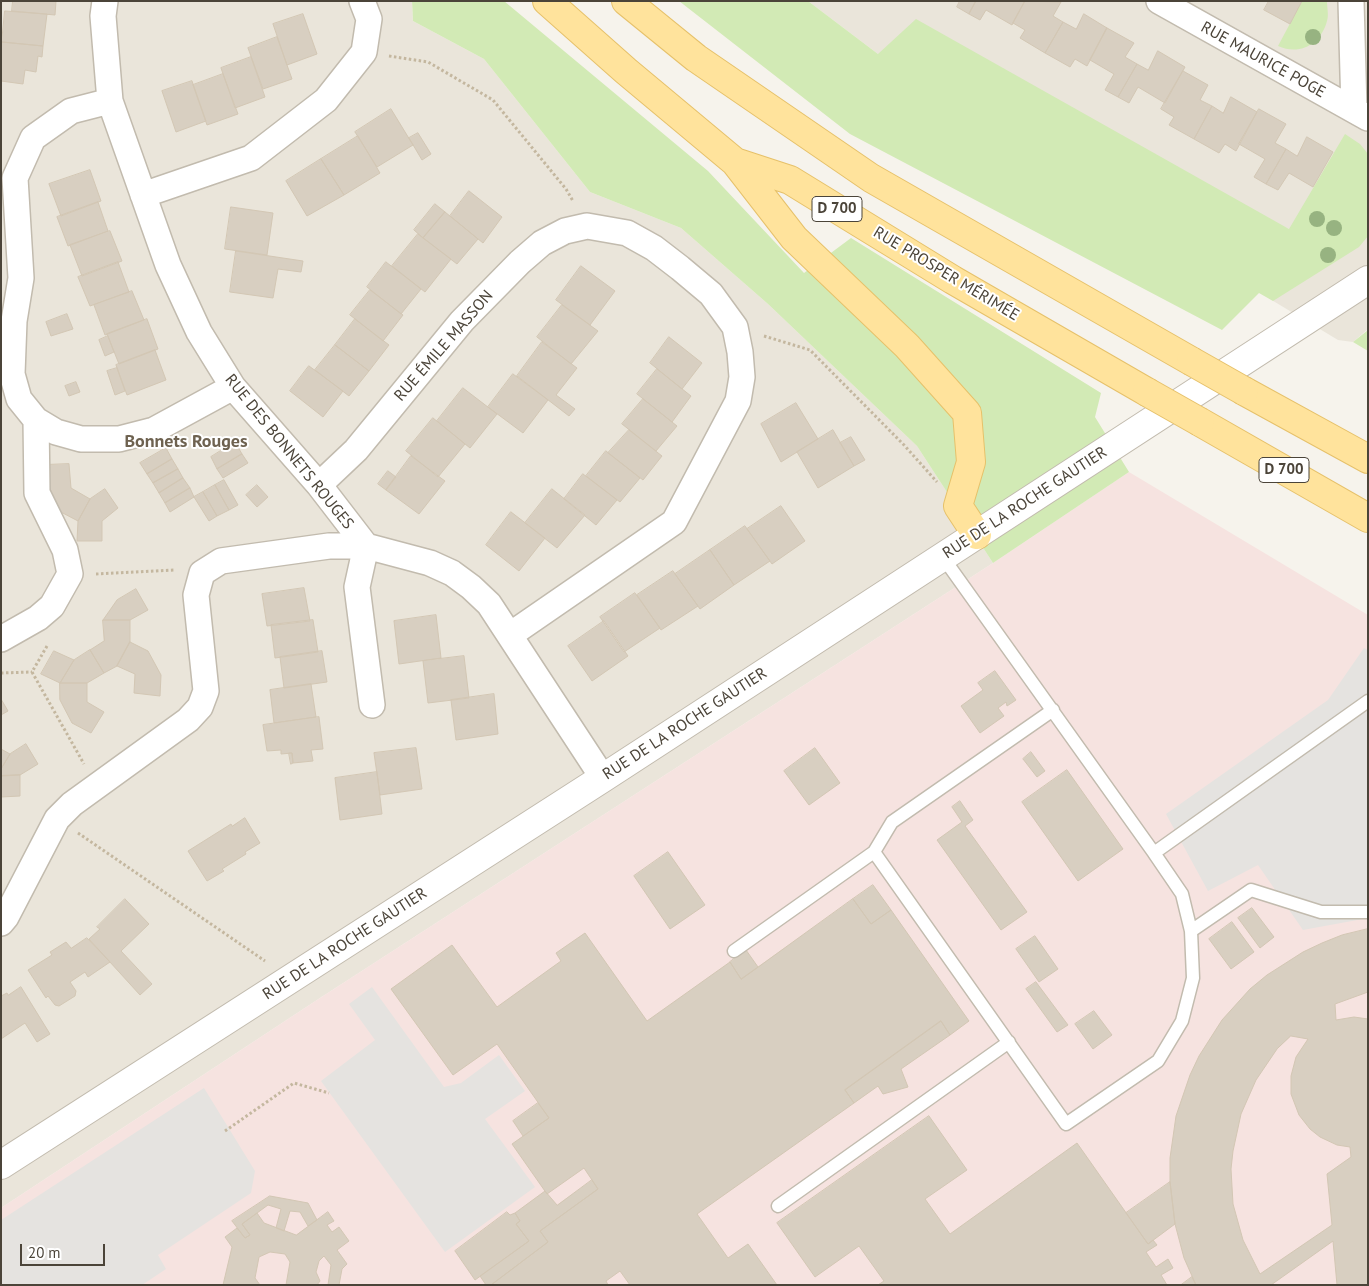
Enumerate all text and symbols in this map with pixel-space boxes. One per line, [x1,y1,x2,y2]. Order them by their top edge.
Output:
street label: RUE MAURICE POGE [1197,18,1329,102]
road number: D 700 [812,196,862,222]
street label: RUE PROSPER MÉRIMÉE [870,223,1022,325]
street label: RUE ÉMILE MASSON [391,287,497,405]
street label: RUE DES BONNETS ROUGES [221,371,357,533]
district label: Bonnets Rouges [124,431,248,453]
street label: RUE DE LA ROCHE GAUTIER [939,443,1111,563]
road number: D 700 [1259,458,1309,482]
street label: RUE DE LA ROCHE GAUTIER [599,664,771,784]
street label: RUE DE LA ROCHE GAUTIER [259,884,431,1004]
scale bar [22,1234,108,1266]
text: 20 m [28,1243,61,1262]

